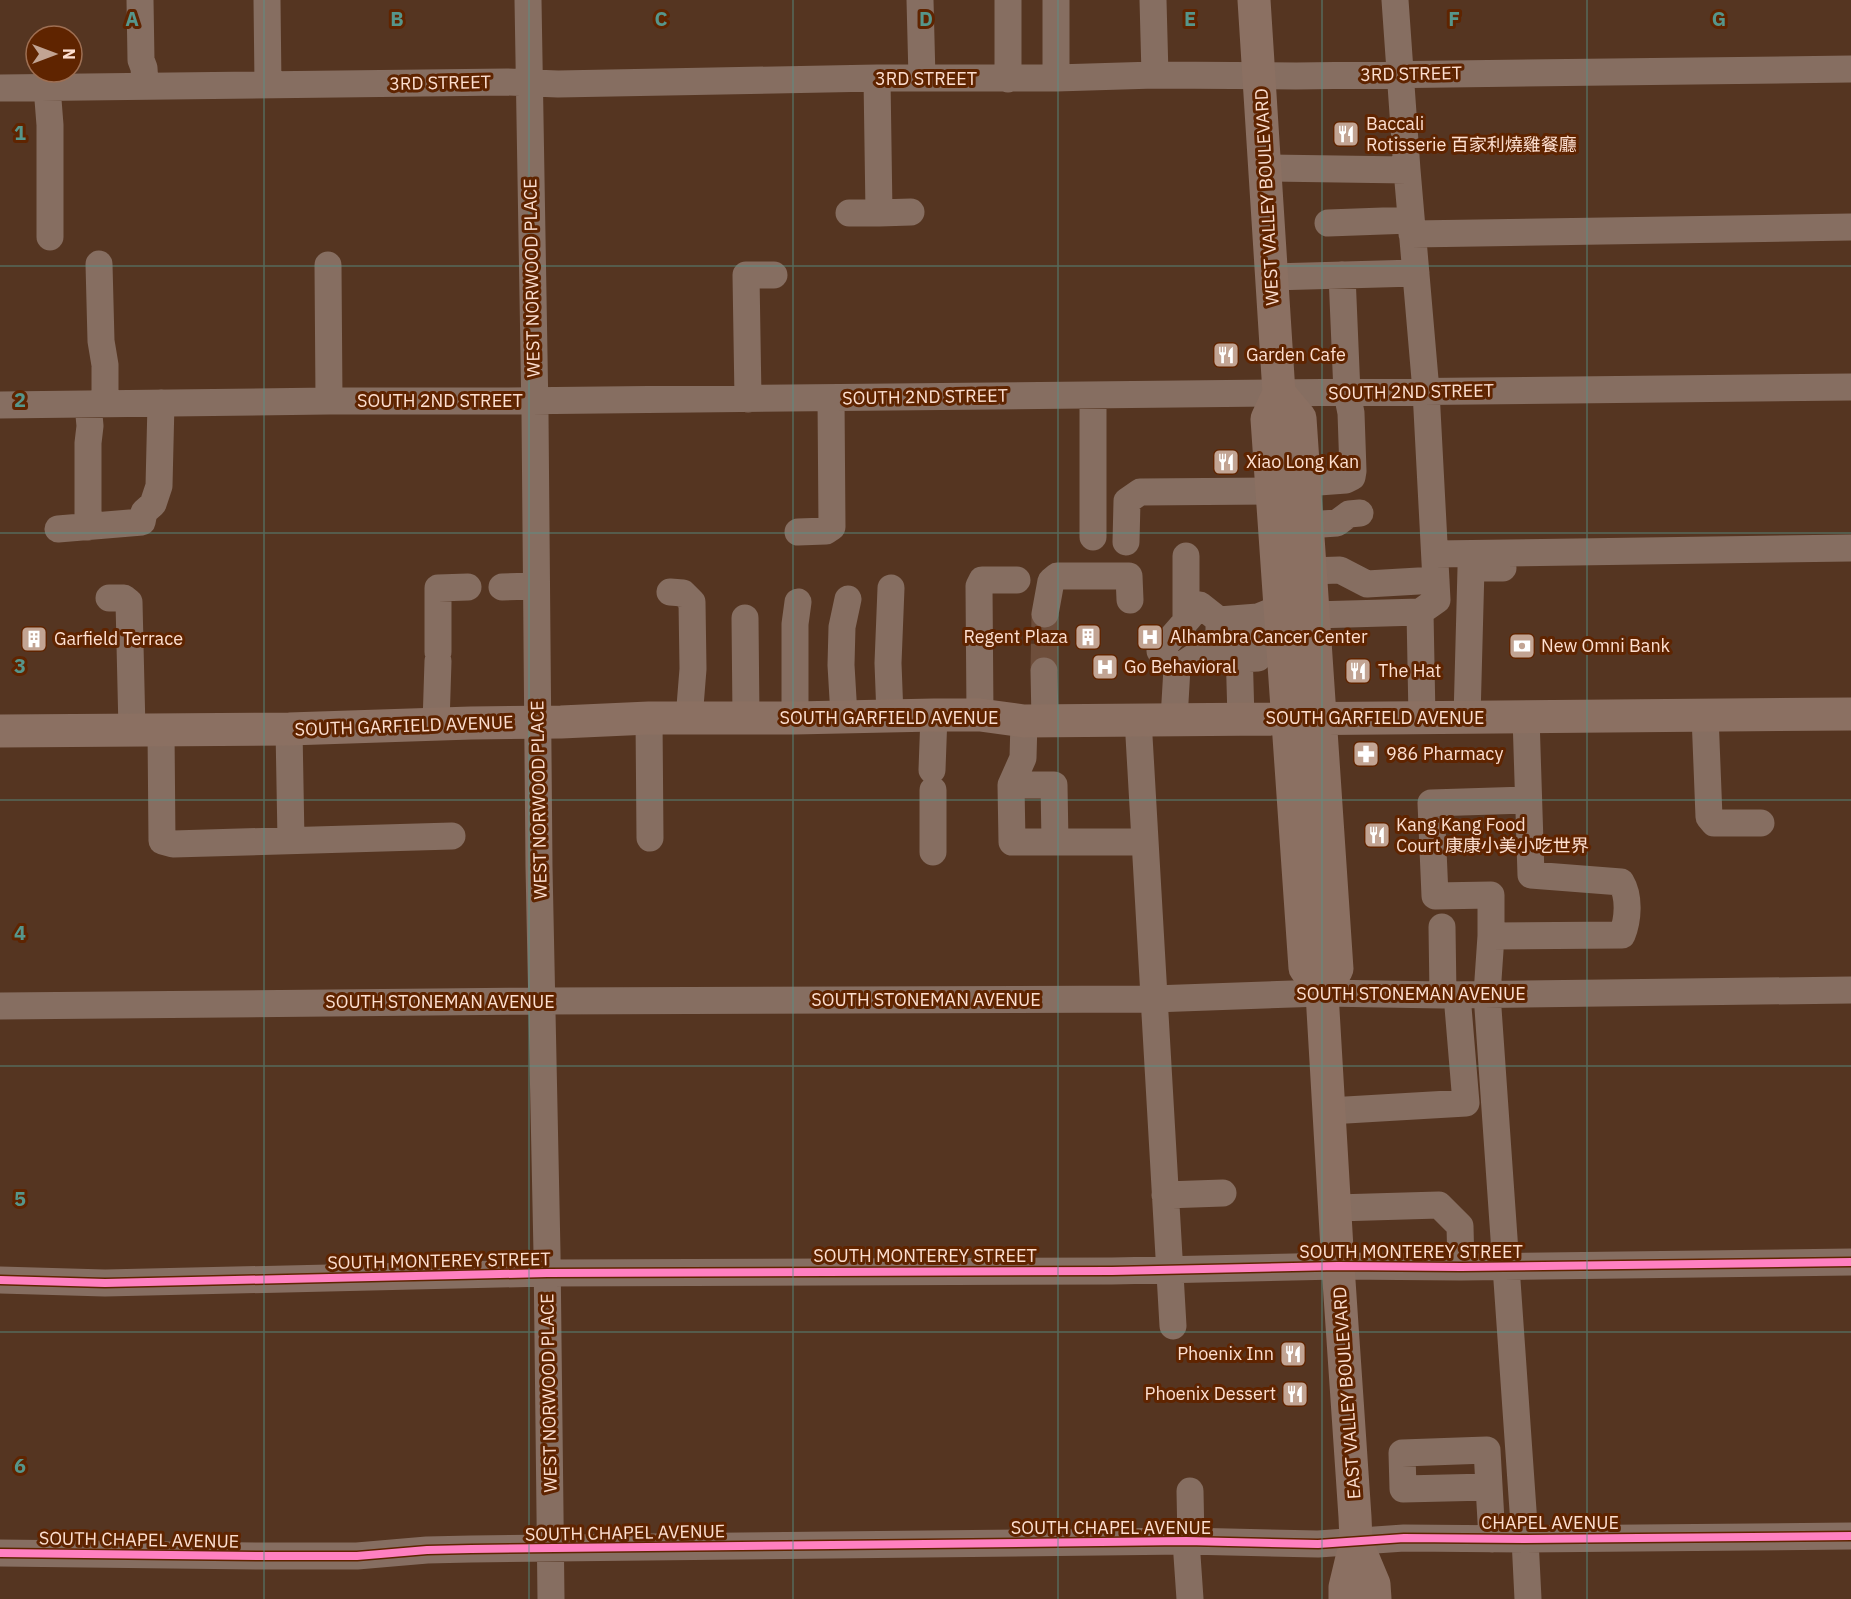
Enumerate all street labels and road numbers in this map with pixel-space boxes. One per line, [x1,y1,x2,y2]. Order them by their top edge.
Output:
street label: 3RD STREET [1360,61,1462,86]
street label: 3RD STREET [875,67,977,90]
street label: 3RD STREET [389,70,491,95]
street label: WEST VALLEY BOULEVARD [1249,88,1284,306]
street label: WEST NORWOOD PLACE [518,178,545,378]
street label: SOUTH 2ND STREET [1328,379,1494,404]
street label: SOUTH 2ND STREET [842,384,1008,409]
street label: SOUTH 2ND STREET [357,389,523,412]
street label: WEST NORWOOD PLACE [525,700,552,900]
street label: SOUTH GARFIELD AVENUE [779,706,999,729]
street label: SOUTH GARFIELD AVENUE [1265,706,1485,729]
street label: SOUTH GARFIELD AVENUE [294,710,514,741]
street label: SOUTH STONEMAN AVENUE [1296,982,1526,1005]
street label: SOUTH STONEMAN AVENUE [811,988,1041,1011]
street label: SOUTH STONEMAN AVENUE [325,990,555,1013]
street label: SOUTH MONTEREY STREET [1299,1240,1523,1263]
street label: SOUTH MONTEREY STREET [813,1244,1037,1267]
street label: SOUTH MONTEREY STREET [327,1247,551,1274]
street label: EAST VALLEY BOULEVARD [1328,1286,1365,1500]
street label: WEST NORWOOD PLACE [535,1293,562,1493]
street label: CHAPEL AVENUE [1481,1511,1619,1534]
street label: SOUTH CHAPEL AVENUE [1011,1516,1211,1539]
street label: SOUTH CHAPEL AVENUE [525,1519,725,1546]
street label: SOUTH CHAPEL AVENUE [39,1526,239,1553]

